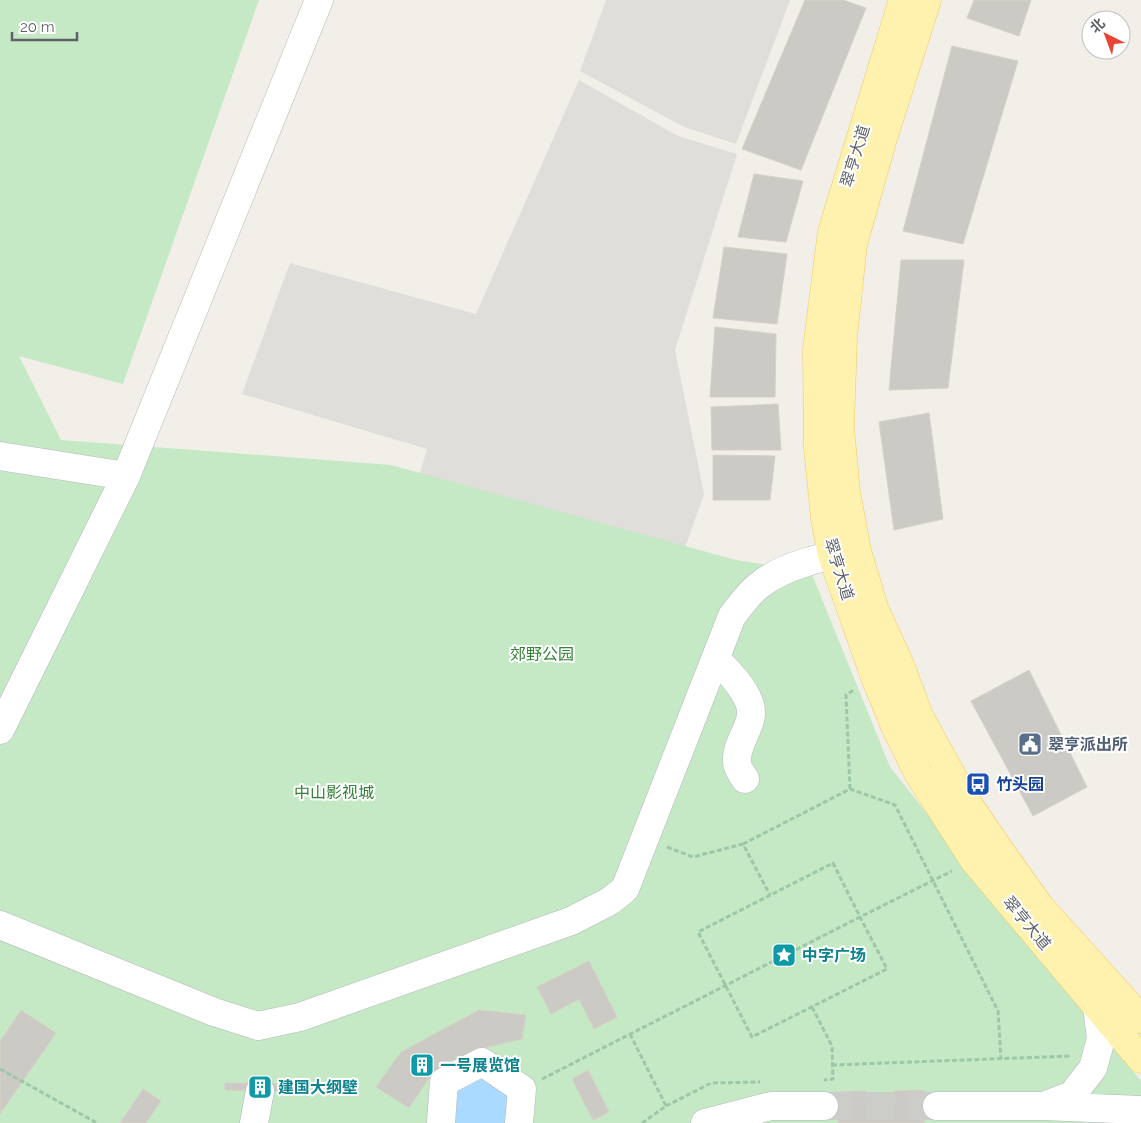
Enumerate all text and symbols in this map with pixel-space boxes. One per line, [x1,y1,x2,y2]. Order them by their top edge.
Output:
scale bar [12,10,78,42]
north arrow [1081,10,1131,60]
text: 北 [1087,15,1108,36]
text: 20 m [20,18,55,36]
street label: 翠亨大道 [837,123,873,189]
street label: 翠亨大道 [821,536,857,602]
park label: 郊野公园 [510,645,574,664]
public building icon: 翠亨派出所 [1017,731,1043,757]
place label: 翠亨派出所 [1048,735,1128,754]
bus stop icon: 竹头园 [965,771,991,797]
place label: 竹头园 [996,775,1044,794]
park label: 中山影视城 [294,783,374,802]
street label: 翠亨大道 [999,892,1055,954]
place icon: 中字广场 [771,942,797,968]
place label: 中字广场 [802,946,866,965]
building icon: 一号展览馆 [409,1052,435,1078]
place label: 一号展览馆 [440,1056,520,1075]
building icon: 建国大纲壁 [247,1074,273,1100]
place label: 建国大纲壁 [278,1078,358,1097]

